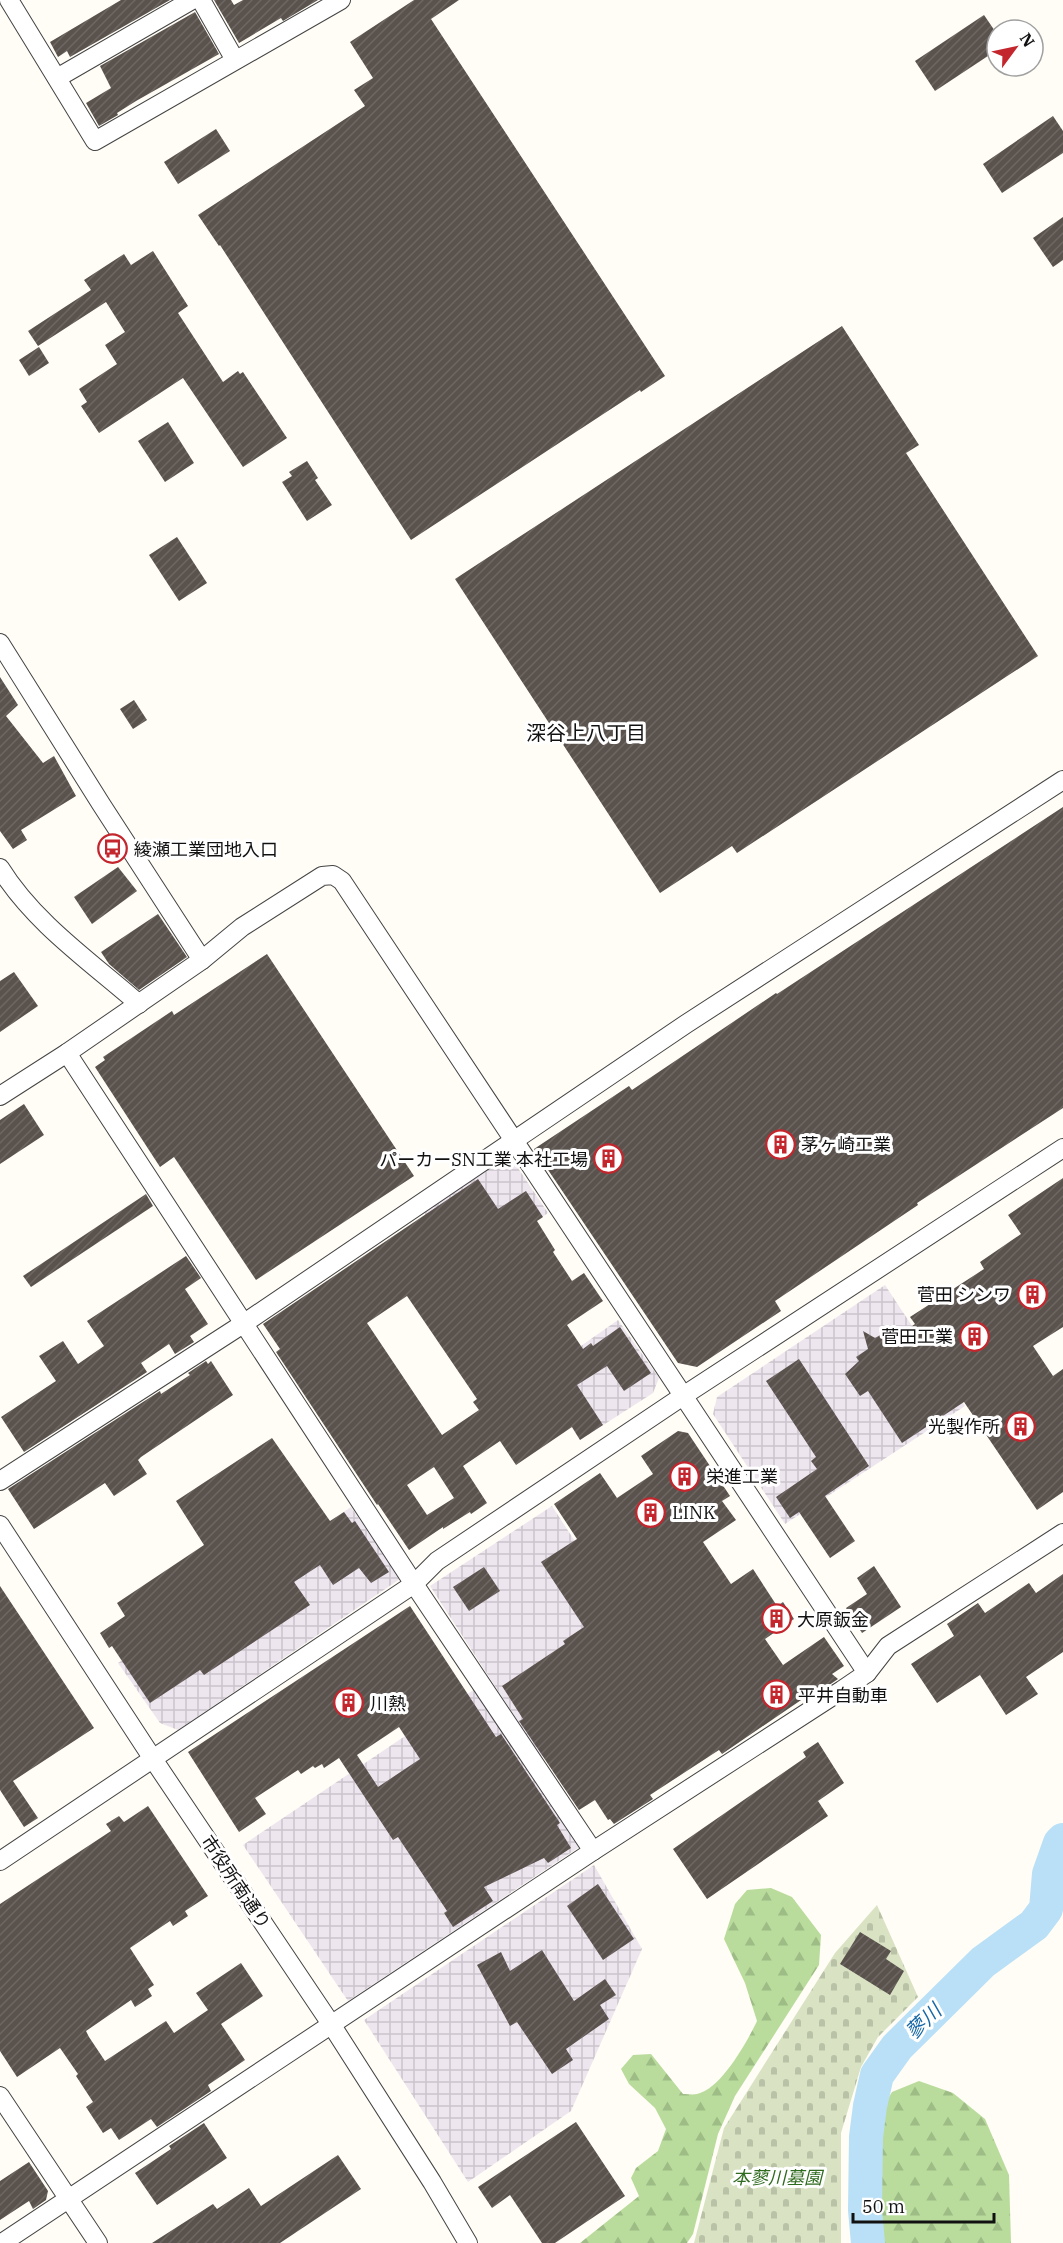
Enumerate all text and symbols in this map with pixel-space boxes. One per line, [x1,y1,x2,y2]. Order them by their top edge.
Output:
north arrow [985,18,1045,78]
text: N [1016,29,1039,51]
district label: 深谷上八丁目 [526,719,646,746]
bus stop icon: 綾瀬工業団地入口 [97,833,129,865]
place label: 綾瀬工業団地入口 [134,838,278,861]
building icon: 茅ヶ崎工業 [764,1128,796,1160]
place label: 茅ヶ崎工業 [801,1133,891,1156]
building icon: パーカーSN工業 本社工場 [593,1143,625,1175]
place label: パーカーSN工業 本社工場 [379,1148,588,1171]
building icon: 菅田 シンワ [1016,1278,1048,1310]
place label: 菅田 シンワ [917,1283,1011,1306]
building icon: 菅田工業 [958,1320,990,1352]
place label: 菅田工業 [881,1325,953,1348]
building icon: 光製作所 [1005,1410,1037,1442]
place label: 光製作所 [928,1415,1000,1438]
building icon: 栄進工業 [669,1460,701,1492]
place label: 栄進工業 [706,1465,778,1488]
building icon: LINK [635,1496,667,1528]
place label: LINK [672,1501,716,1524]
building icon: 大原鈑金 [760,1603,792,1635]
place label: 大原鈑金 [797,1608,869,1631]
building icon: 平井自動車 [761,1679,793,1711]
place label: 平井自動車 [798,1684,888,1707]
building icon: 川熱 [333,1687,365,1719]
place label: 川熱 [370,1692,406,1715]
street label: 市役所南通り [196,1831,276,1933]
water label: 蓼川 [899,1996,948,2045]
park label: 本蓼川墓園 [732,2166,825,2189]
scale bar [853,2186,994,2224]
text: 50 m [862,2195,905,2218]

